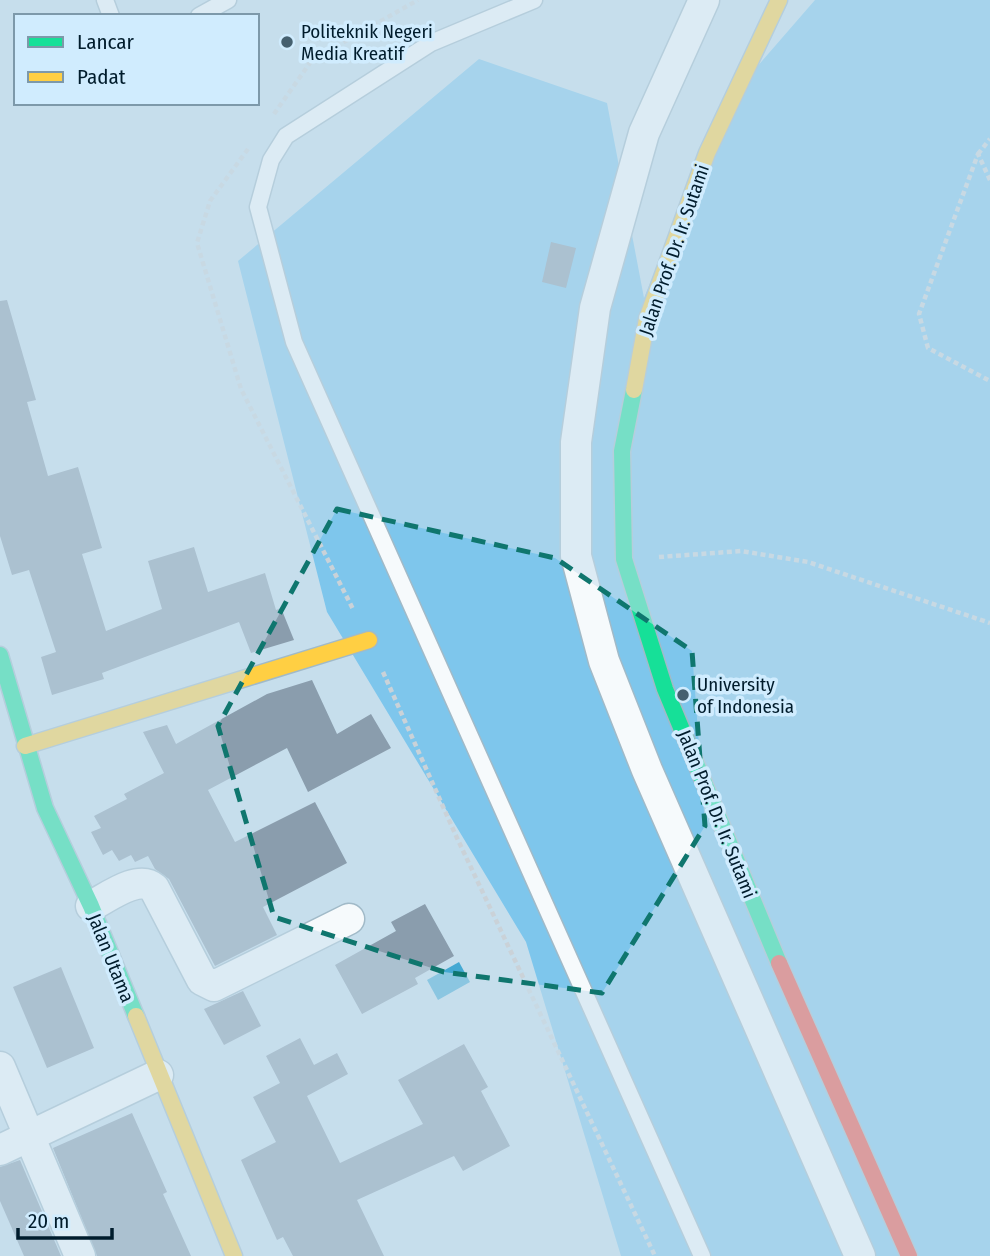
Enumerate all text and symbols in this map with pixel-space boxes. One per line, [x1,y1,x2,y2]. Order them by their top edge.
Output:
legend [14,14,259,105]
place label: Politeknik Negeri Media Kreatif [301,20,433,65]
text: Lancar [77,29,135,55]
marker: Politeknik Negeri Media Kreatif [279,34,295,50]
text: Padat [77,64,126,90]
street label: Jalan Prof. Dr. Ir. Sutami [634,161,714,339]
place label: University of Indonesia [697,673,794,718]
marker: University of Indonesia [675,687,691,703]
street label: Jalan Prof. Dr. Ir. Sutami [673,727,761,901]
street label: Jalan Utama [83,910,139,1006]
scale bar [18,1196,112,1240]
text: 20 m [28,1208,69,1234]

